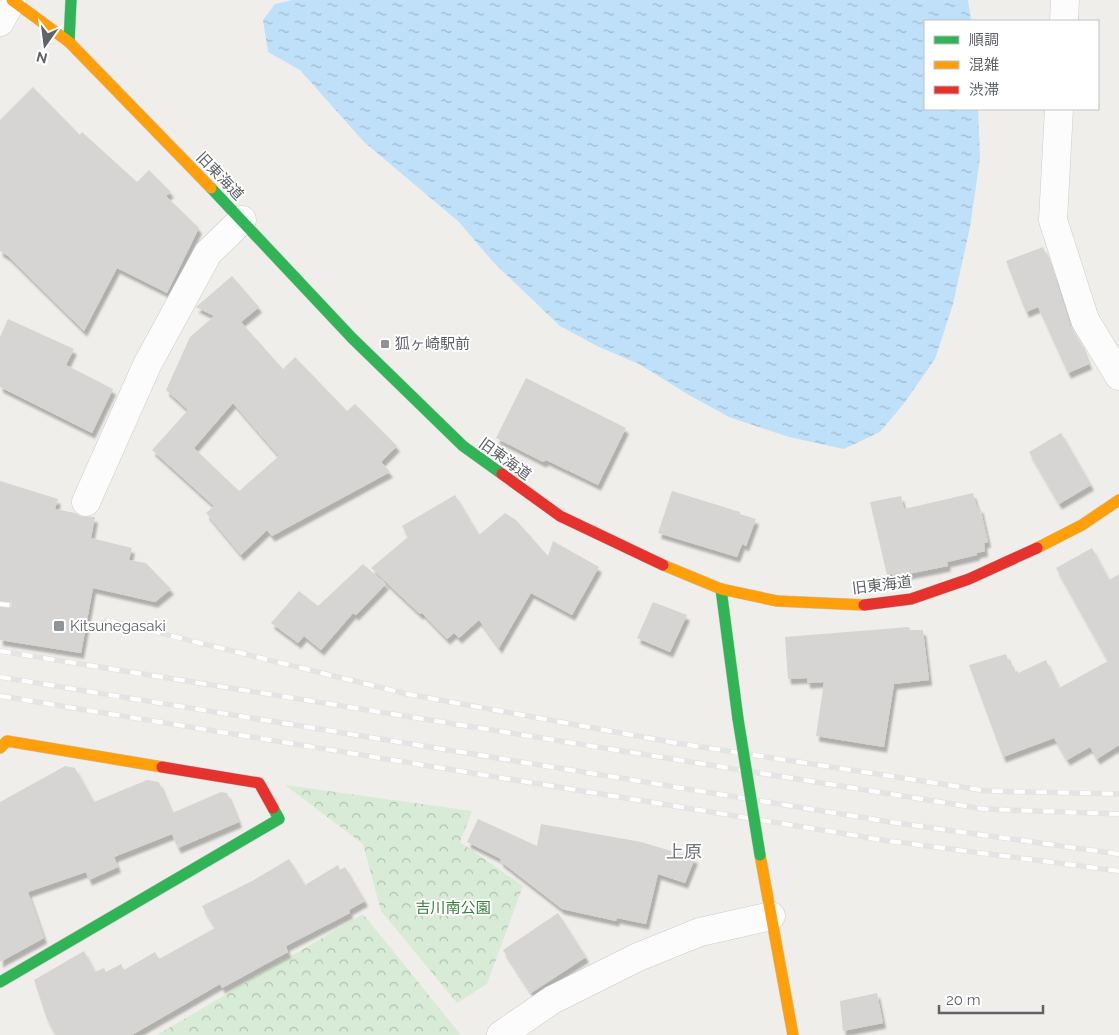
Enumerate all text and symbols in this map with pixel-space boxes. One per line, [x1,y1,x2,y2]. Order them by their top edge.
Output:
north arrow [20,20,70,70]
legend [924,20,1099,110]
text: 順調 [969,31,999,49]
text: N [35,49,49,67]
text: 混雑 [969,56,999,74]
text: 渋滞 [969,81,999,99]
street label: 旧東海道 [193,148,247,204]
place label: 狐ヶ崎駅前 [395,335,470,353]
marker: 狐ヶ崎駅前 [379,338,391,350]
street label: 旧東海道 [475,434,535,484]
street label: 旧東海道 [851,572,913,598]
place label: Kitsunegasaki [70,617,166,635]
marker: Kitsunegasaki [52,619,66,633]
district label: 上原 [666,841,702,862]
park label: 吉川南公園 [415,899,491,917]
scale bar [939,982,1043,1014]
text: 20 m [946,991,981,1009]

